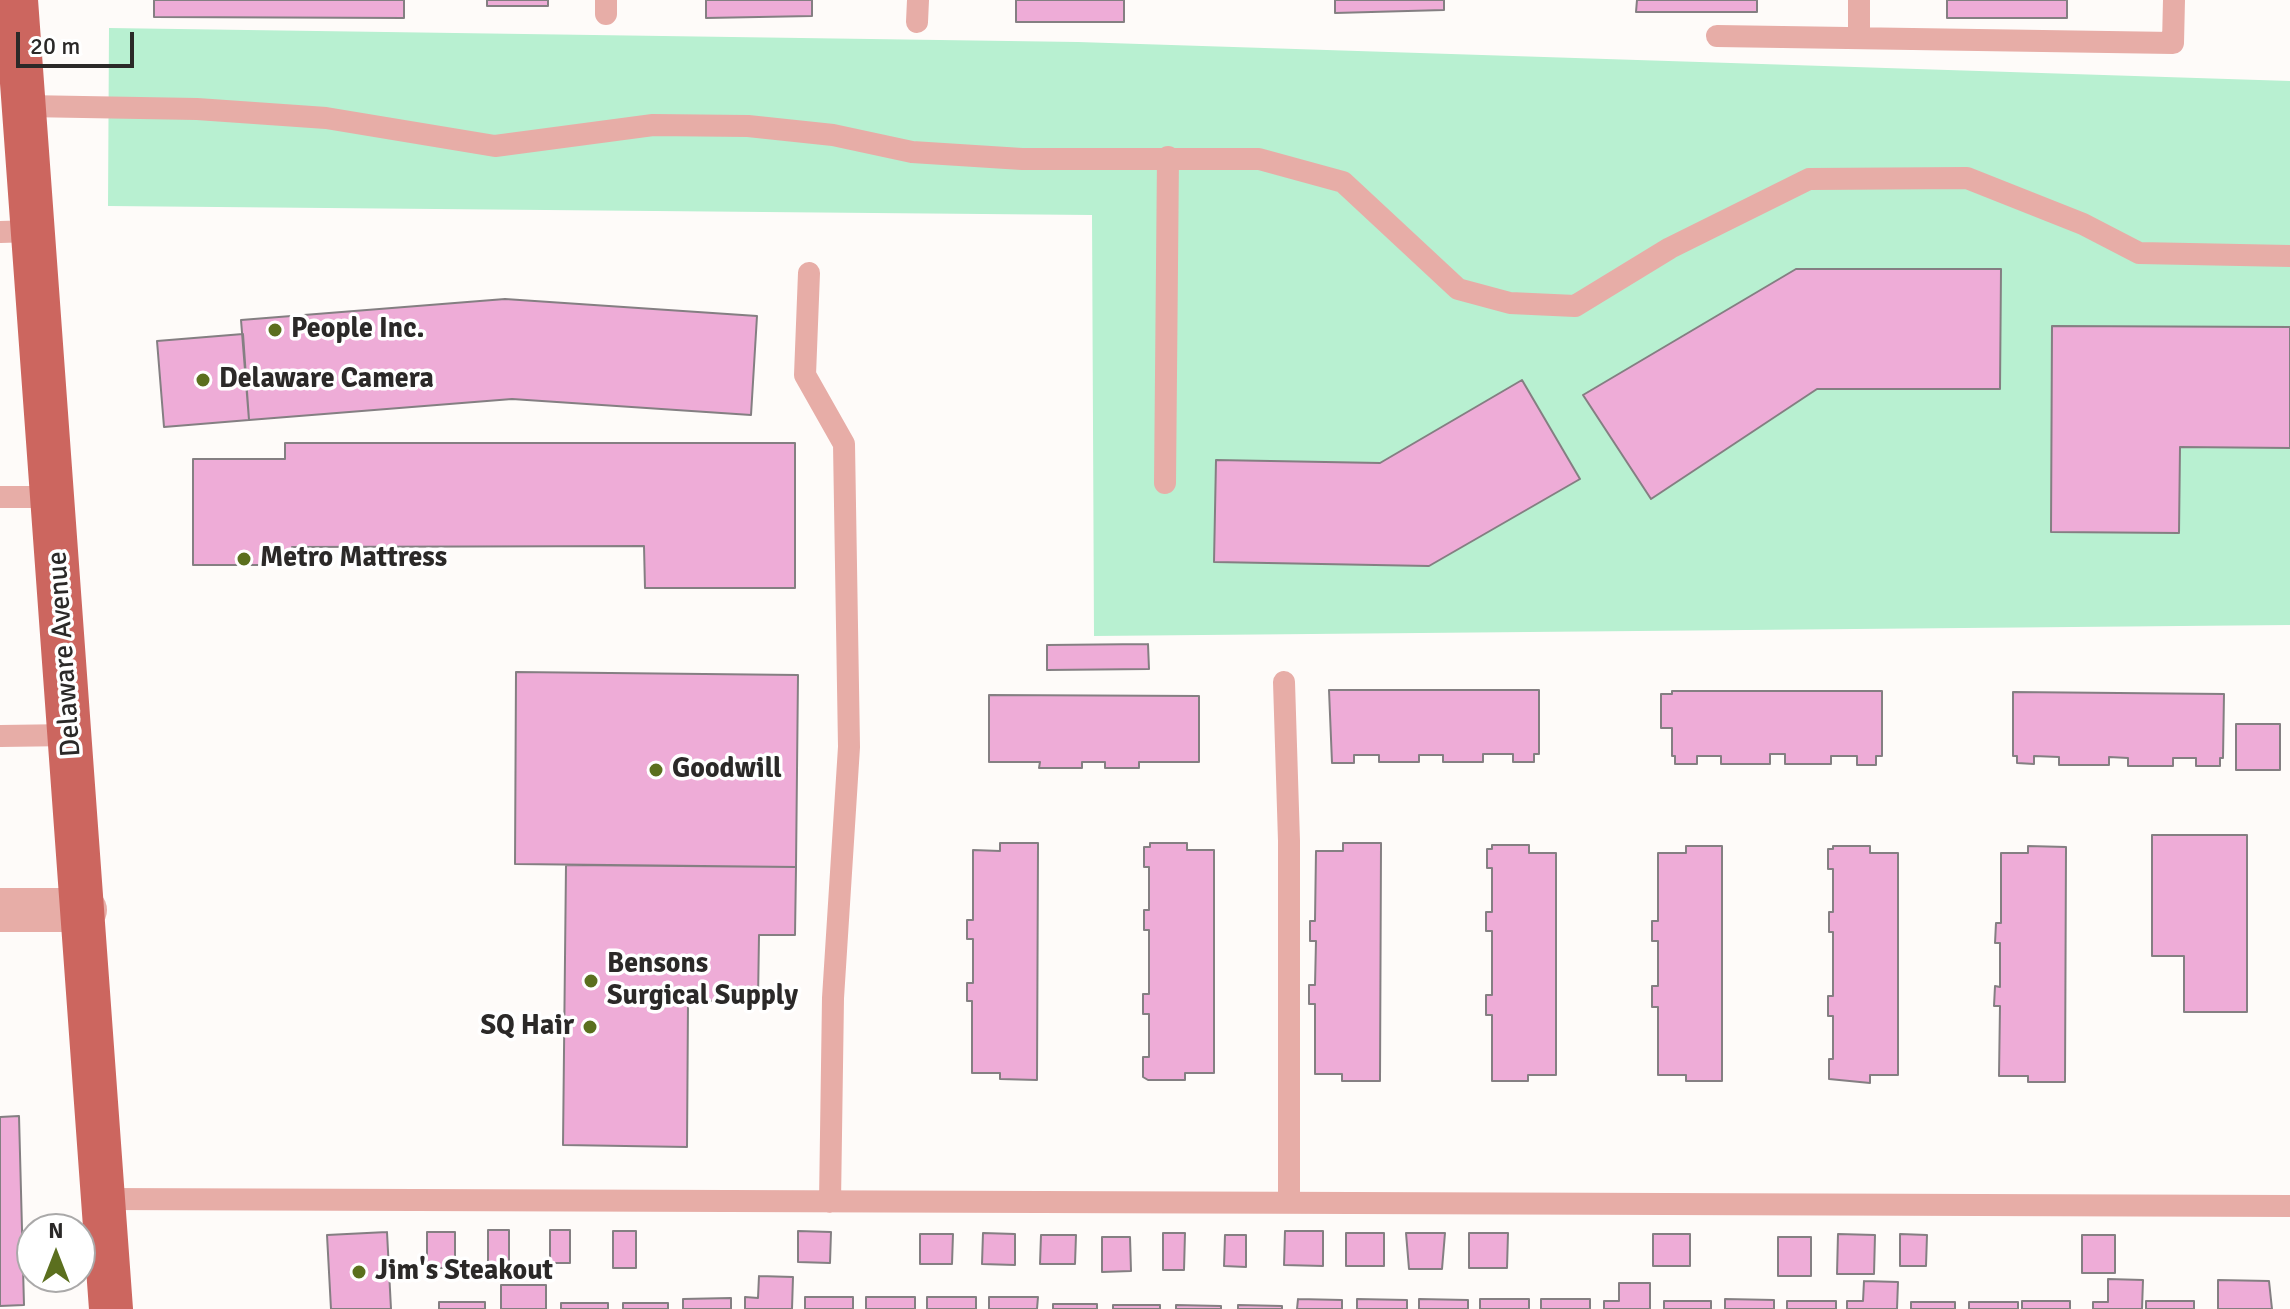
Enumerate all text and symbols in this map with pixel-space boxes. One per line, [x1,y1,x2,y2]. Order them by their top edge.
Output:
scale bar [20,16,138,66]
text: 20 m [30,31,80,61]
place label: People Inc. [291,313,424,347]
marker: People Inc. [266,321,284,339]
place label: Delaware Camera [219,363,434,397]
marker: Delaware Camera [194,371,212,389]
place label: Metro Mattress [260,542,447,576]
street label: Delaware Avenue [41,550,89,758]
marker: Metro Mattress [235,550,253,568]
place label: Goodwill [672,753,782,787]
marker: Goodwill [647,761,665,779]
place label: Bensons Surgical Supply [607,948,798,1014]
marker: Bensons Surgical Supply [582,972,600,990]
place label: SQ Hair [481,1010,574,1044]
marker: SQ Hair [581,1018,599,1036]
north arrow [16,1213,96,1293]
text: N [48,1217,64,1244]
place label: Jim's Steakout [375,1255,553,1289]
marker: Jim's Steakout [350,1263,368,1281]

